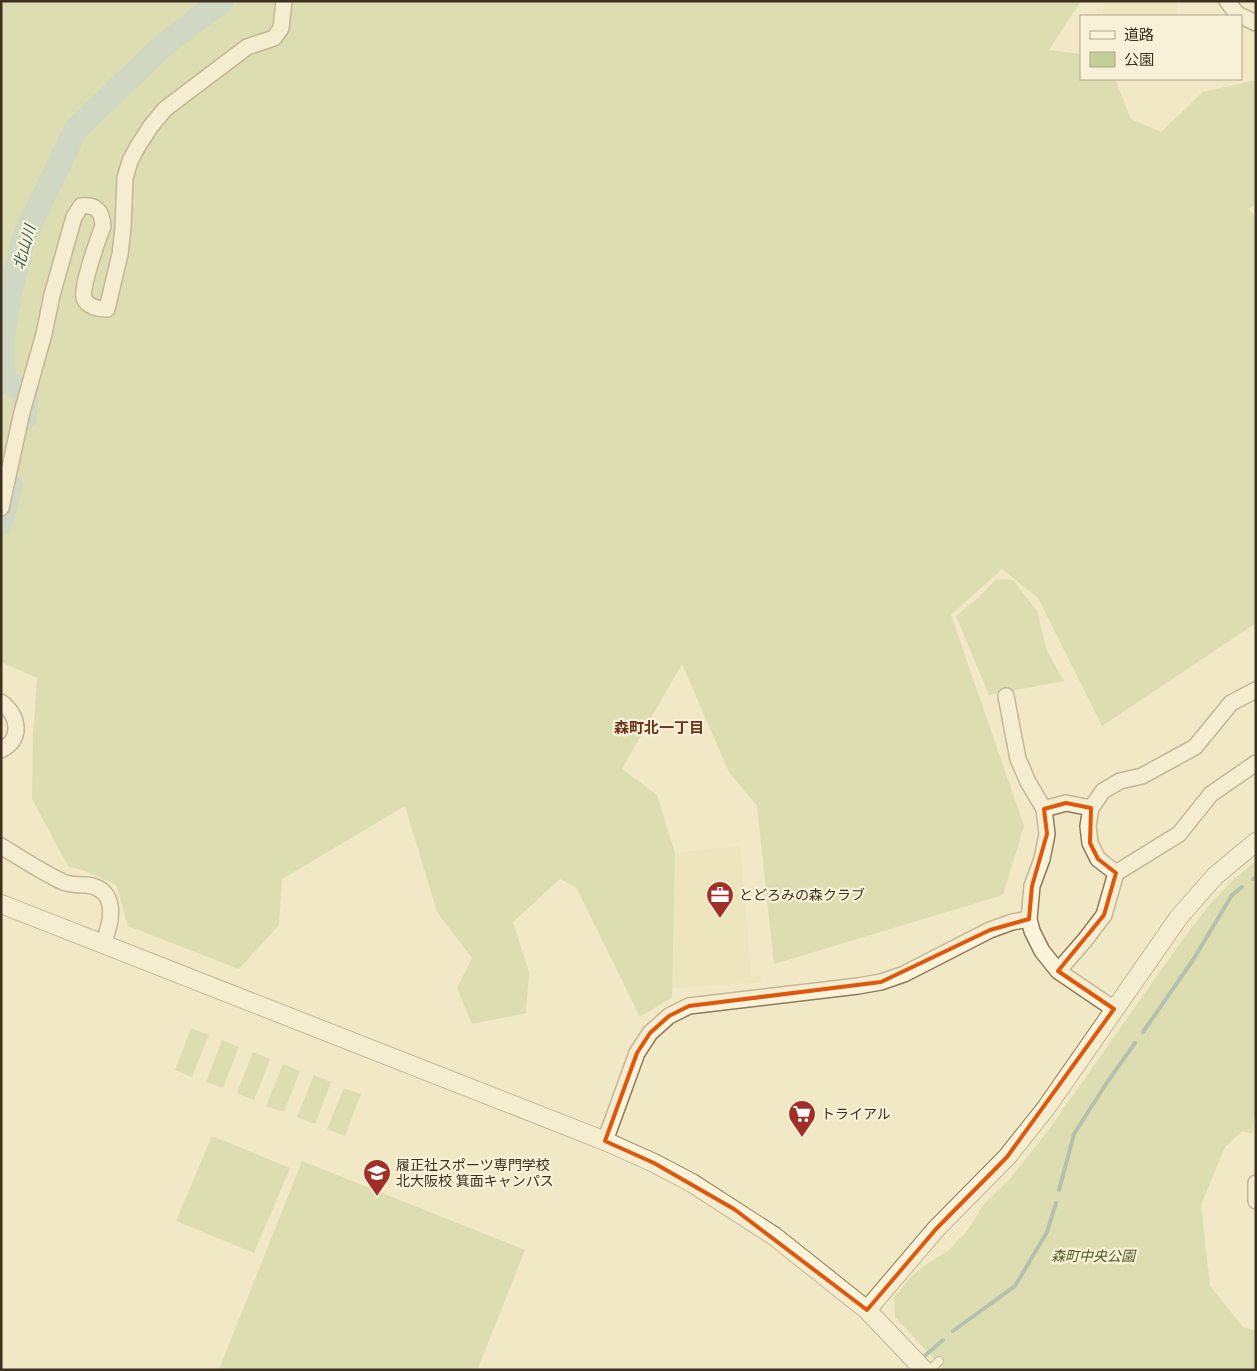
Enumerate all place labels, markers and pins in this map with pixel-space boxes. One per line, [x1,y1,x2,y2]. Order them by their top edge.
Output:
office icon: とどろみの森クラブ [705,880,735,919]
place label: とどろみの森クラブ [739,886,865,904]
supermarket icon: トライアル [787,1099,817,1138]
place label: トライアル [821,1105,891,1123]
place label: 履正社スポーツ専門学校 北大阪校 箕面キャンパス [396,1156,554,1190]
school or university icon: 履正社スポーツ専門学校 北大阪校 箕面キャンパス [362,1158,392,1197]

